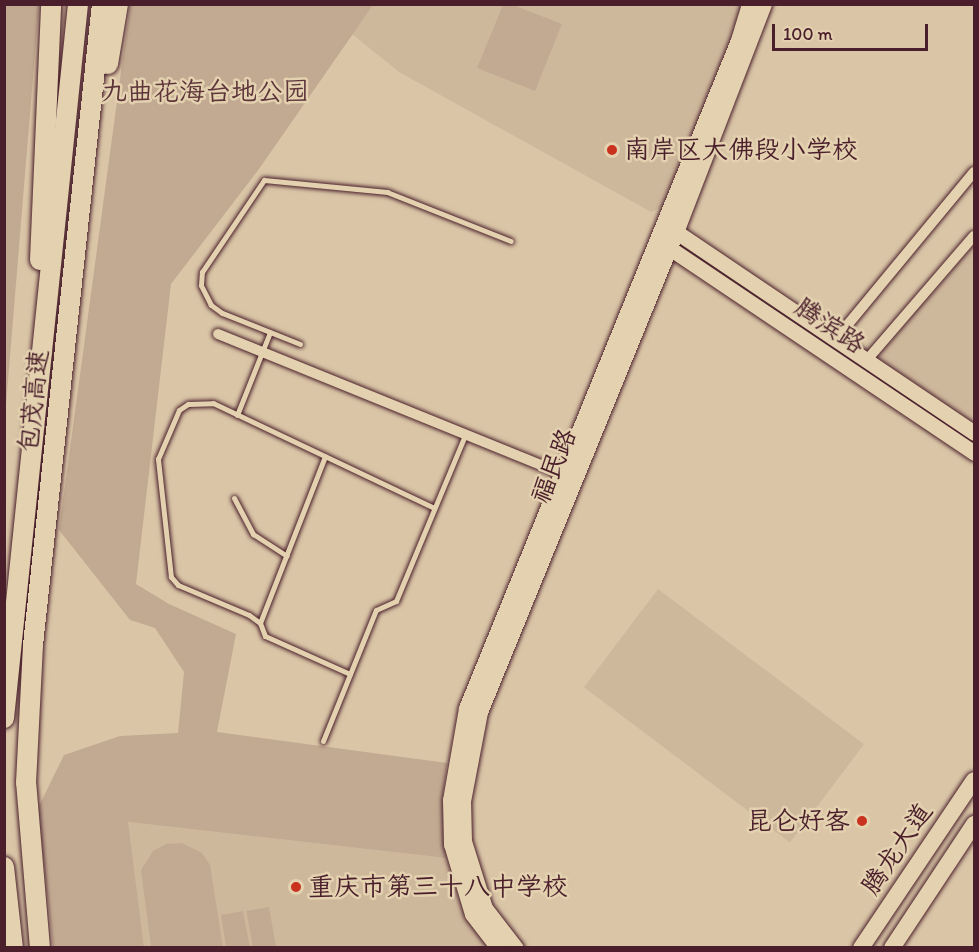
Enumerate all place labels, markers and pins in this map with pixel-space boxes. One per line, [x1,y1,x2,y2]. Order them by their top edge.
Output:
place label: 南岸区大佛段小学校 [624,134,858,166]
marker: 南岸区大佛段小学校 [605,143,619,157]
place label: 昆仑好客 [746,805,850,837]
marker: 昆仑好客 [855,814,869,828]
place label: 重庆市第三十八中学校 [308,871,568,903]
marker: 重庆市第三十八中学校 [289,880,303,894]

